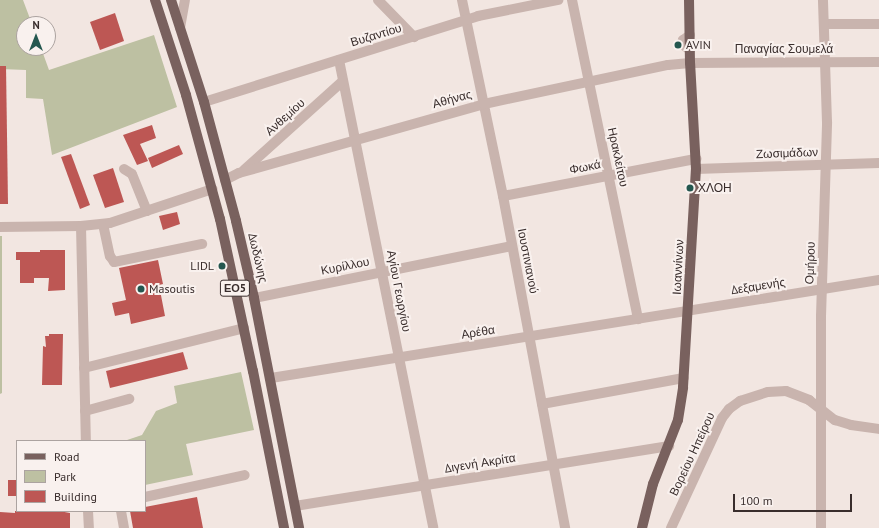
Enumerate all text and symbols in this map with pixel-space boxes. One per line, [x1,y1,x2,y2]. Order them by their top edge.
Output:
north arrow [16,16,56,56]
text: N [32,18,40,32]
street label: Βυζαντίου [349,20,403,50]
place label: AVIN [686,38,711,52]
marker: AVIN [673,40,683,50]
street label: Παναγίας Σουμελά [735,42,833,56]
street label: Αθήνας [431,87,473,111]
street label: Ανθεμίου [262,95,308,139]
street label: Ηρακλείτου [605,126,631,188]
street label: Ζωσιμάδων [756,145,818,161]
street label: Φωκά [568,157,602,177]
place label: ΧΛΟΗ [698,181,732,195]
marker: ΧΛΟΗ [685,183,695,193]
street label: Ιουστινιανού [515,227,541,295]
street label: Δωδώνης [245,232,271,284]
street label: Ιωαννίνων [669,239,687,295]
street label: Ομήρου [802,241,818,285]
street label: Αγίου Γεωργίου [384,249,414,333]
street label: Κυρίλλου [320,254,370,278]
place label: LIDL [190,259,214,273]
marker: LIDL [217,261,227,271]
street label: Δεξαμενής [730,275,786,297]
road number: ΕΟ5 [219,279,251,297]
place label: Masoutis [149,282,195,296]
marker: Masoutis [136,284,146,294]
street label: Αρέθα [460,322,496,342]
street label: Βορείου Ηπείρου [666,410,718,498]
legend [16,440,146,512]
text: Road [54,449,79,464]
street label: Διγενή Ακρίτα [443,450,517,476]
text: Park [54,469,76,484]
scale bar [735,486,854,512]
text: Building [54,489,97,504]
text: 100 m [740,493,773,508]

